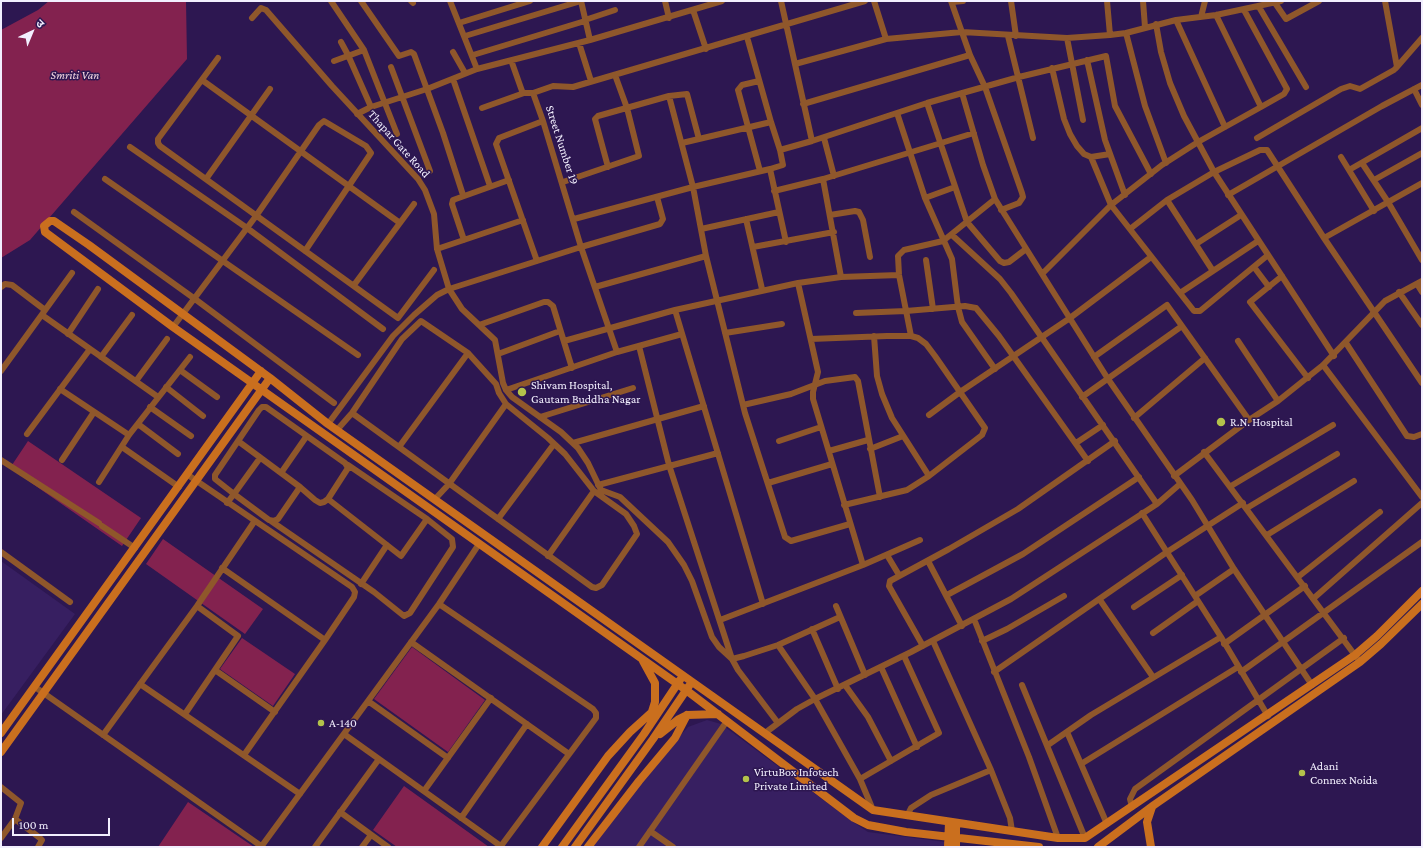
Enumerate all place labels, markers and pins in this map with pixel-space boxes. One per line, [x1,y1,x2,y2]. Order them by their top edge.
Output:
place label: Shivam Hospital, Gautam Buddha Nagar [531,378,641,406]
marker: Shivam Hospital, Gautam Buddha Nagar [516,386,528,398]
place label: R.N. Hospital [1230,415,1293,429]
marker: R.N. Hospital [1215,416,1227,428]
place label: A-140 [329,716,357,730]
marker: A-140 [316,718,326,728]
place label: Adani Connex Noida [1310,759,1378,787]
place label: VirtuBox Infotech Private Limited [754,765,839,793]
marker: Adani Connex Noida [1297,768,1307,778]
marker: VirtuBox Infotech Private Limited [741,774,751,784]

